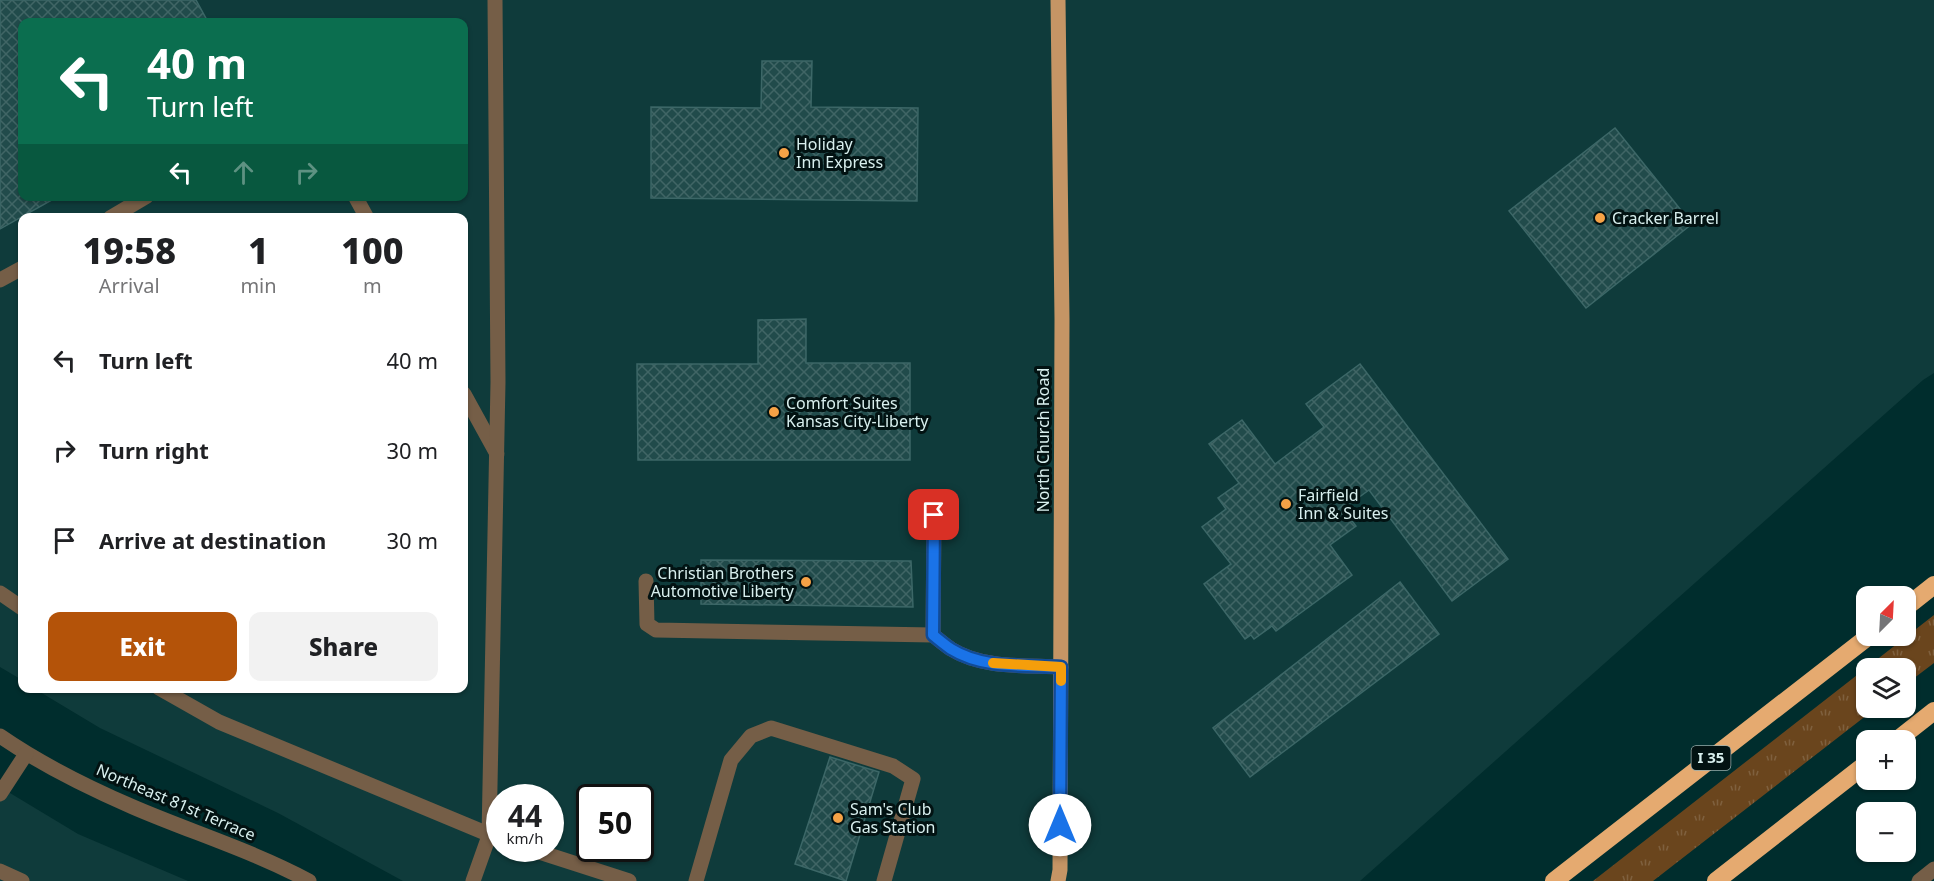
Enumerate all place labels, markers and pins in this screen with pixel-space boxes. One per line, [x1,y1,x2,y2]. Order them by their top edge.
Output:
place label: Holiday Inn Express [796,133,883,173]
marker: Holiday Inn Express [777,146,791,160]
place label: Cracker Barrel [1612,207,1719,229]
marker: Cracker Barrel [1593,211,1607,225]
place label: Comfort Suites Kansas City-Liberty [786,392,929,432]
marker: Comfort Suites Kansas City-Liberty [767,405,781,419]
place label: Fairfield Inn & Suites [1298,484,1389,524]
pin [908,489,959,540]
marker: Fairfield Inn & Suites [1279,497,1293,511]
place label: Christian Brothers Automotive Liberty [651,562,795,602]
marker: Christian Brothers Automotive Liberty [799,575,813,589]
place label: Sam's Club Gas Station [850,798,935,838]
marker: Sam's Club Gas Station [831,811,845,825]

